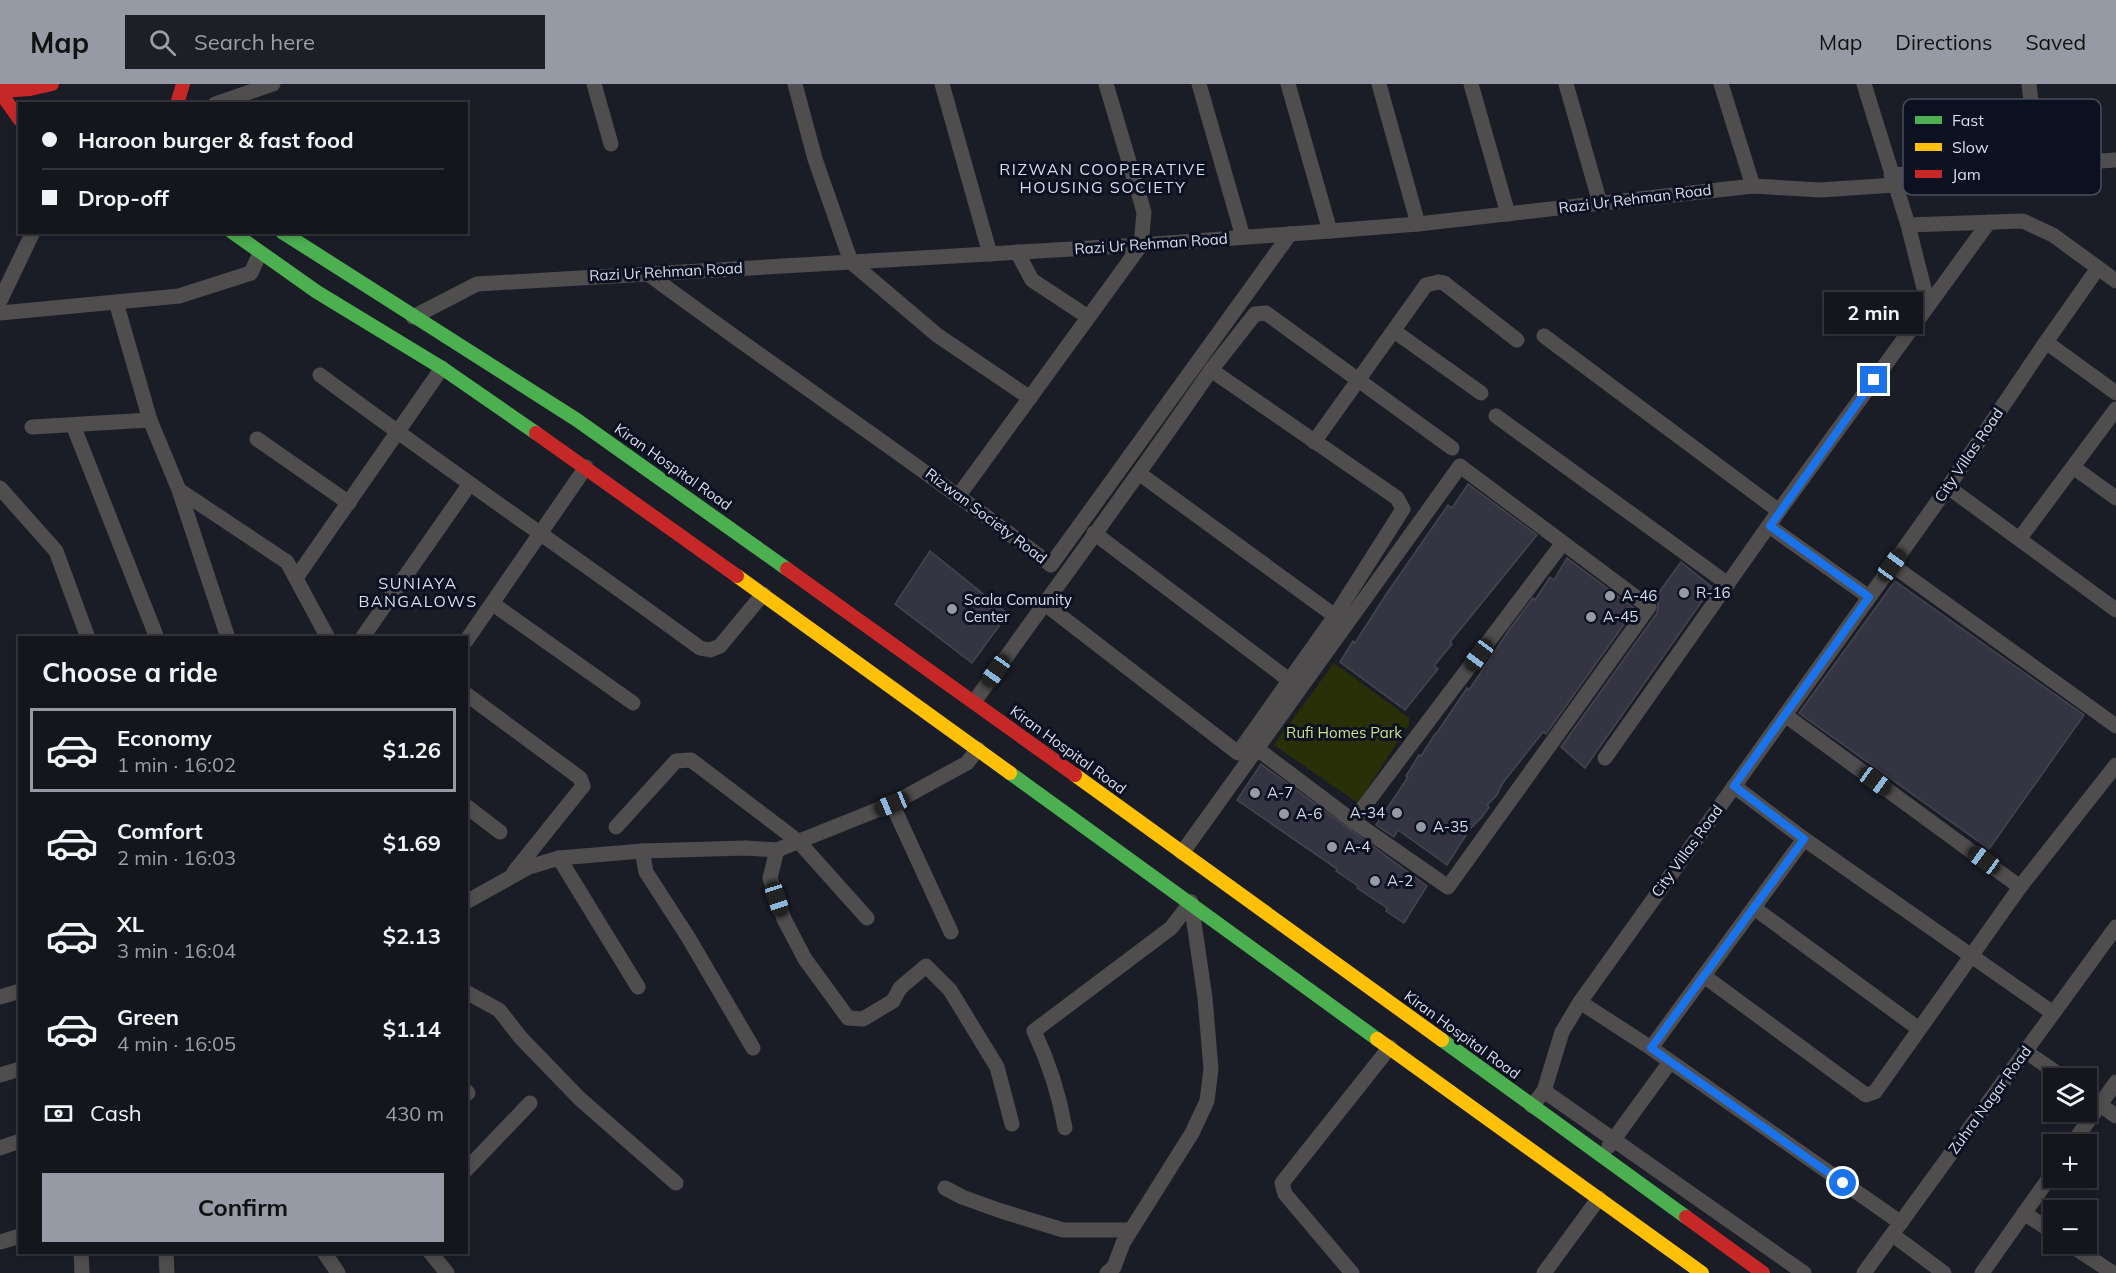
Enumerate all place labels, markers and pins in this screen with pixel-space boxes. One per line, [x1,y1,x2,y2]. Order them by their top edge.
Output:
place label: R-16 [1696,583,1731,602]
place label: A-46 [1622,586,1657,605]
marker: R-16 [1677,586,1691,600]
marker: A-46 [1603,589,1617,603]
place label: Scala Comunity Center [964,590,1072,626]
marker: Scala Comunity Center [945,602,959,616]
place label: A-45 [1603,607,1638,626]
marker: A-45 [1584,610,1598,624]
place label: A-7 [1267,783,1293,802]
marker: A-7 [1248,786,1262,800]
place label: A-34 [1350,803,1385,822]
place label: A-6 [1296,804,1322,823]
marker: A-34 [1390,806,1404,820]
marker: A-6 [1277,807,1291,821]
place label: A-35 [1433,817,1468,836]
marker: A-35 [1414,820,1428,834]
place label: A-4 [1344,837,1370,856]
marker: A-4 [1325,840,1339,854]
place label: A-2 [1387,871,1413,890]
marker: A-2 [1368,874,1382,888]

